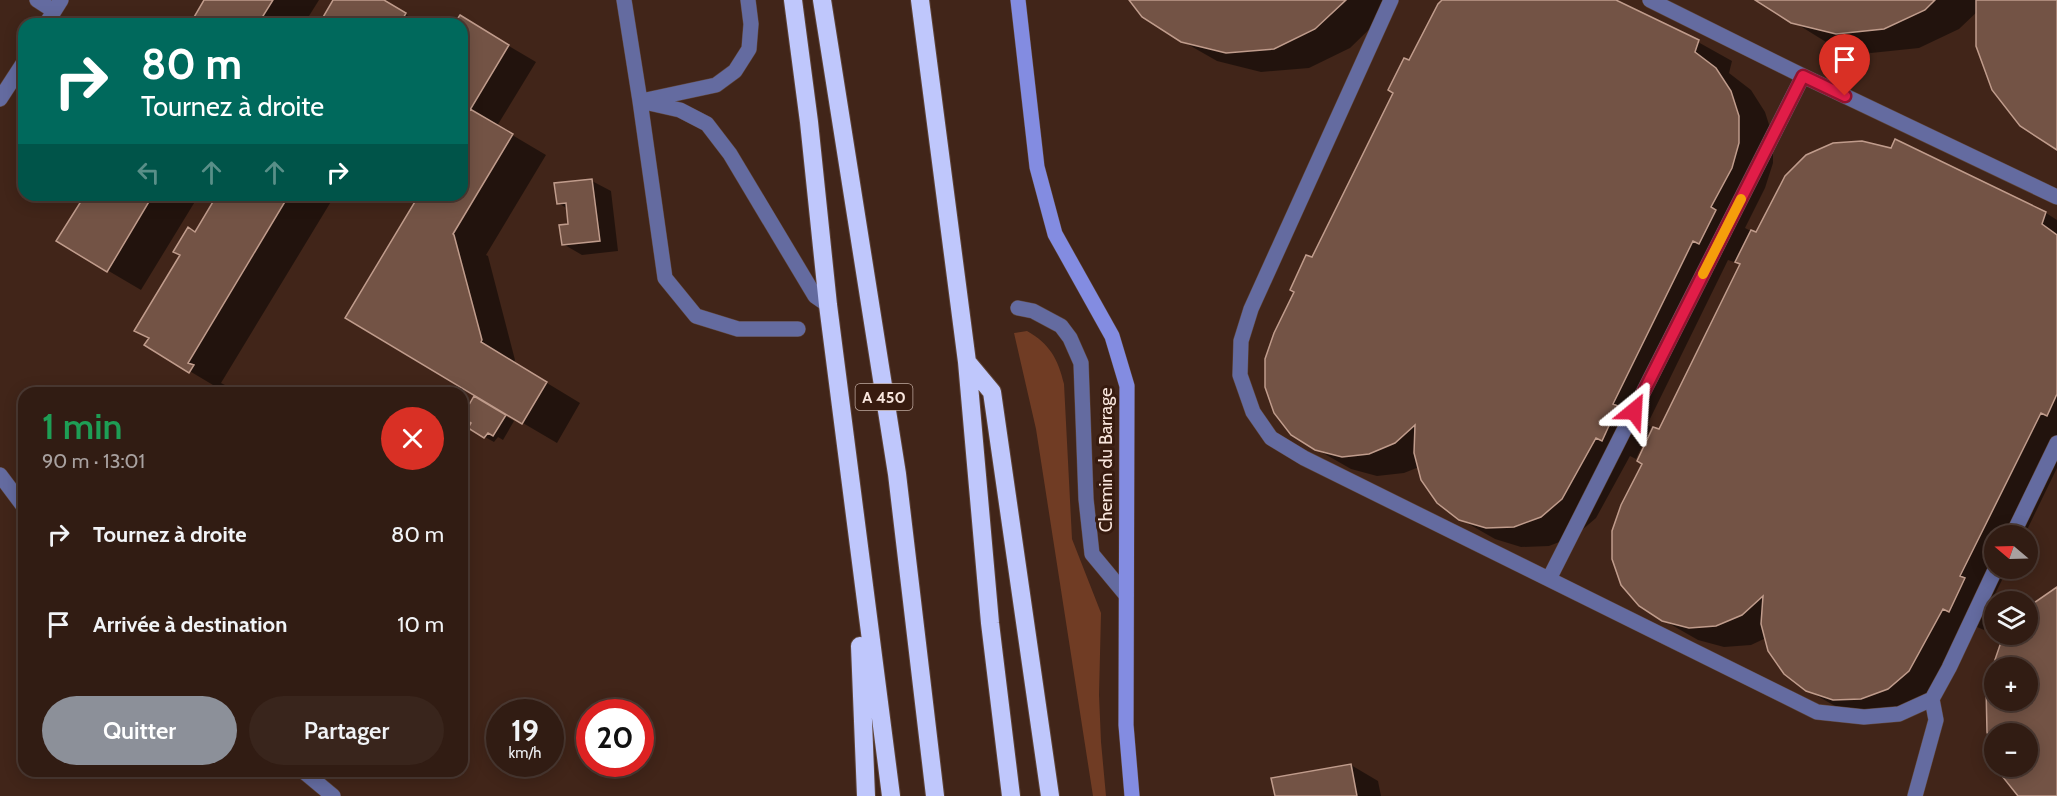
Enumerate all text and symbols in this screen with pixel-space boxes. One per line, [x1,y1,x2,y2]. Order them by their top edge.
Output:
pin [1819,34,1870,96]
text: 80 m [141,38,242,90]
icon: right [42,42,120,120]
icon: arrive [1828,43,1861,76]
text: Tournez à droite [141,90,324,123]
icon: left [132,156,165,189]
icon: ahead [195,156,228,189]
icon: ahead [258,156,291,189]
icon: right [321,156,354,189]
position arrow [1602,379,1666,443]
road number: A 450 [856,384,912,410]
street label: Chemin du Barrage [1095,388,1117,532]
text: 1 min [42,404,122,448]
button: close [381,407,444,470]
text: 90 m · 13:01 [42,449,145,473]
icon: right [42,518,75,551]
text: Tournez à droite [93,521,247,548]
text: 80 m [391,521,444,548]
north arrow [1984,525,2038,579]
map controls [1984,525,2038,777]
button: layers [1984,591,2038,645]
icon: arrive [42,608,75,641]
text: Arrivée à destination [93,611,287,638]
text: 10 m [397,611,444,638]
button: + [1984,657,2038,711]
button: Quitter [42,696,237,765]
button: Partager [249,696,444,765]
speed limit sign: 20 [576,699,654,777]
text: 19 [511,712,539,749]
button: − [1984,723,2038,777]
text: km/h [509,744,541,762]

